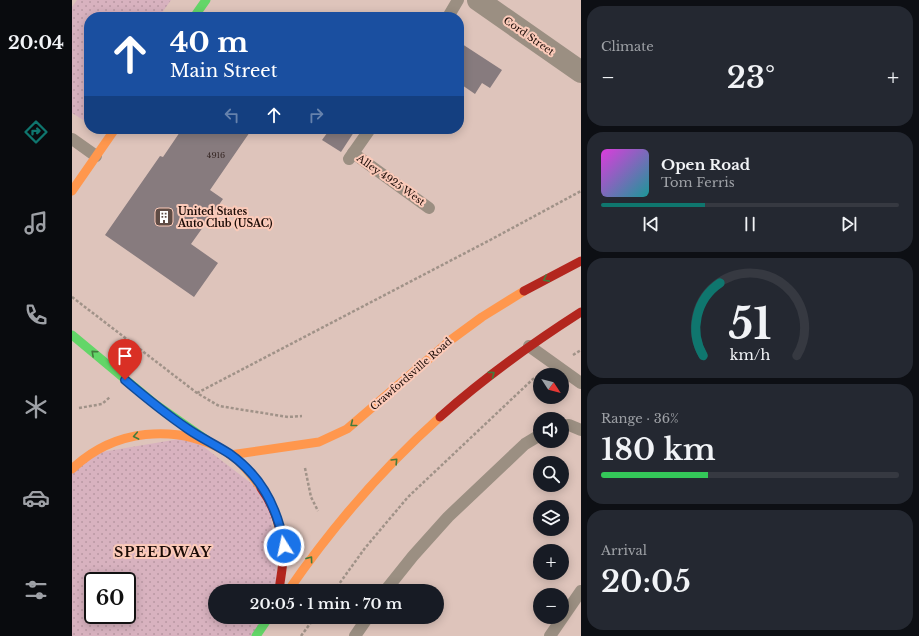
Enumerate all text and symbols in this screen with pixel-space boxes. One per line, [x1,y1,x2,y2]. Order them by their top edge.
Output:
street label: Cord Street [501,14,557,58]
text: 40 m [170,25,248,60]
icon: ahead [104,28,156,80]
text: 20:04 [8,32,64,54]
text: Climate [601,38,654,55]
text: 23° [727,59,775,96]
text: Main Street [170,60,277,82]
text: − [601,64,615,91]
text: + [887,64,899,91]
icon: left [221,104,243,126]
icon: ahead [263,104,285,126]
icon: right [305,104,327,126]
icon: directions [22,118,50,146]
house number: 4916 [207,150,225,160]
street label: Alley 4925 West [354,151,428,209]
text: Open Road [661,155,750,174]
text: Tom Ferris [661,174,735,191]
place label: United States Auto Club (USAC) [177,205,273,230]
building icon: United States Auto Club (USAC) [153,206,175,228]
icon: music [22,209,50,237]
icon: previous [640,213,662,235]
icon: pause [739,213,761,235]
icon: next [838,213,860,235]
one-way arrow [543,274,551,281]
text: 51 [729,299,771,350]
icon: phone [22,301,50,329]
street label: Crawfordsville Road [367,335,455,413]
pin [108,339,142,380]
icon: arrive [114,345,136,367]
text: km/h [730,346,770,364]
one-way arrow [91,351,98,358]
north arrow [533,368,569,404]
map controls [533,368,569,624]
one-way arrow [487,372,494,379]
icon: climate [22,393,50,421]
text: Range · 36% [601,410,679,427]
button: sound [533,412,569,448]
one-way arrow [351,419,358,426]
one-way arrow [133,431,139,439]
text: 180 km [601,431,716,468]
button: search [533,456,569,492]
one-way arrow [390,458,398,466]
icon: car [22,484,50,512]
button: layers [533,500,569,536]
position arrow [263,525,305,567]
text: Arrival [601,542,647,559]
district label: SPEEDWAY [114,543,212,561]
button: + [533,544,569,580]
one-way arrow [305,557,312,564]
text: 20:05 [601,563,691,600]
speed limit sign: 60 [84,572,136,624]
icon: filters [22,576,50,604]
button: − [533,588,569,624]
text: 20:05 · 1 min · 70 m [250,594,402,613]

